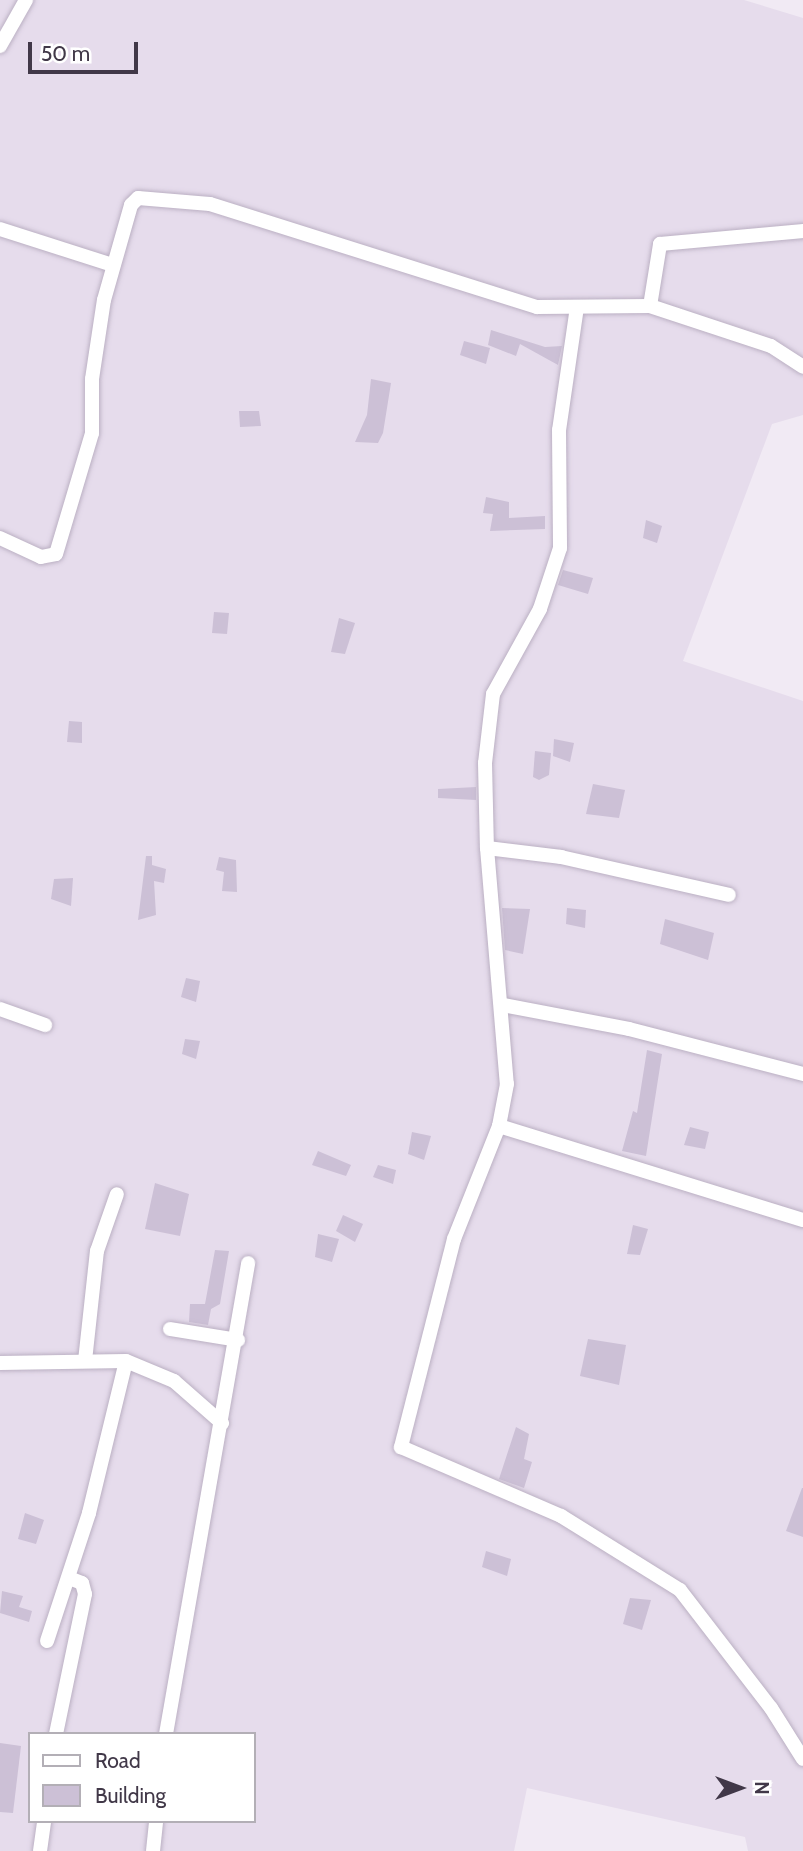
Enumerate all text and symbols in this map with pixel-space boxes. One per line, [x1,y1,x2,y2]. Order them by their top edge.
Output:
scale bar [32,28,142,72]
text: 50 m [41,41,90,66]
legend [28,1732,256,1823]
text: Road [95,1748,141,1773]
north arrow [705,1753,775,1823]
text: N [750,1781,773,1795]
text: Building [95,1783,166,1808]

